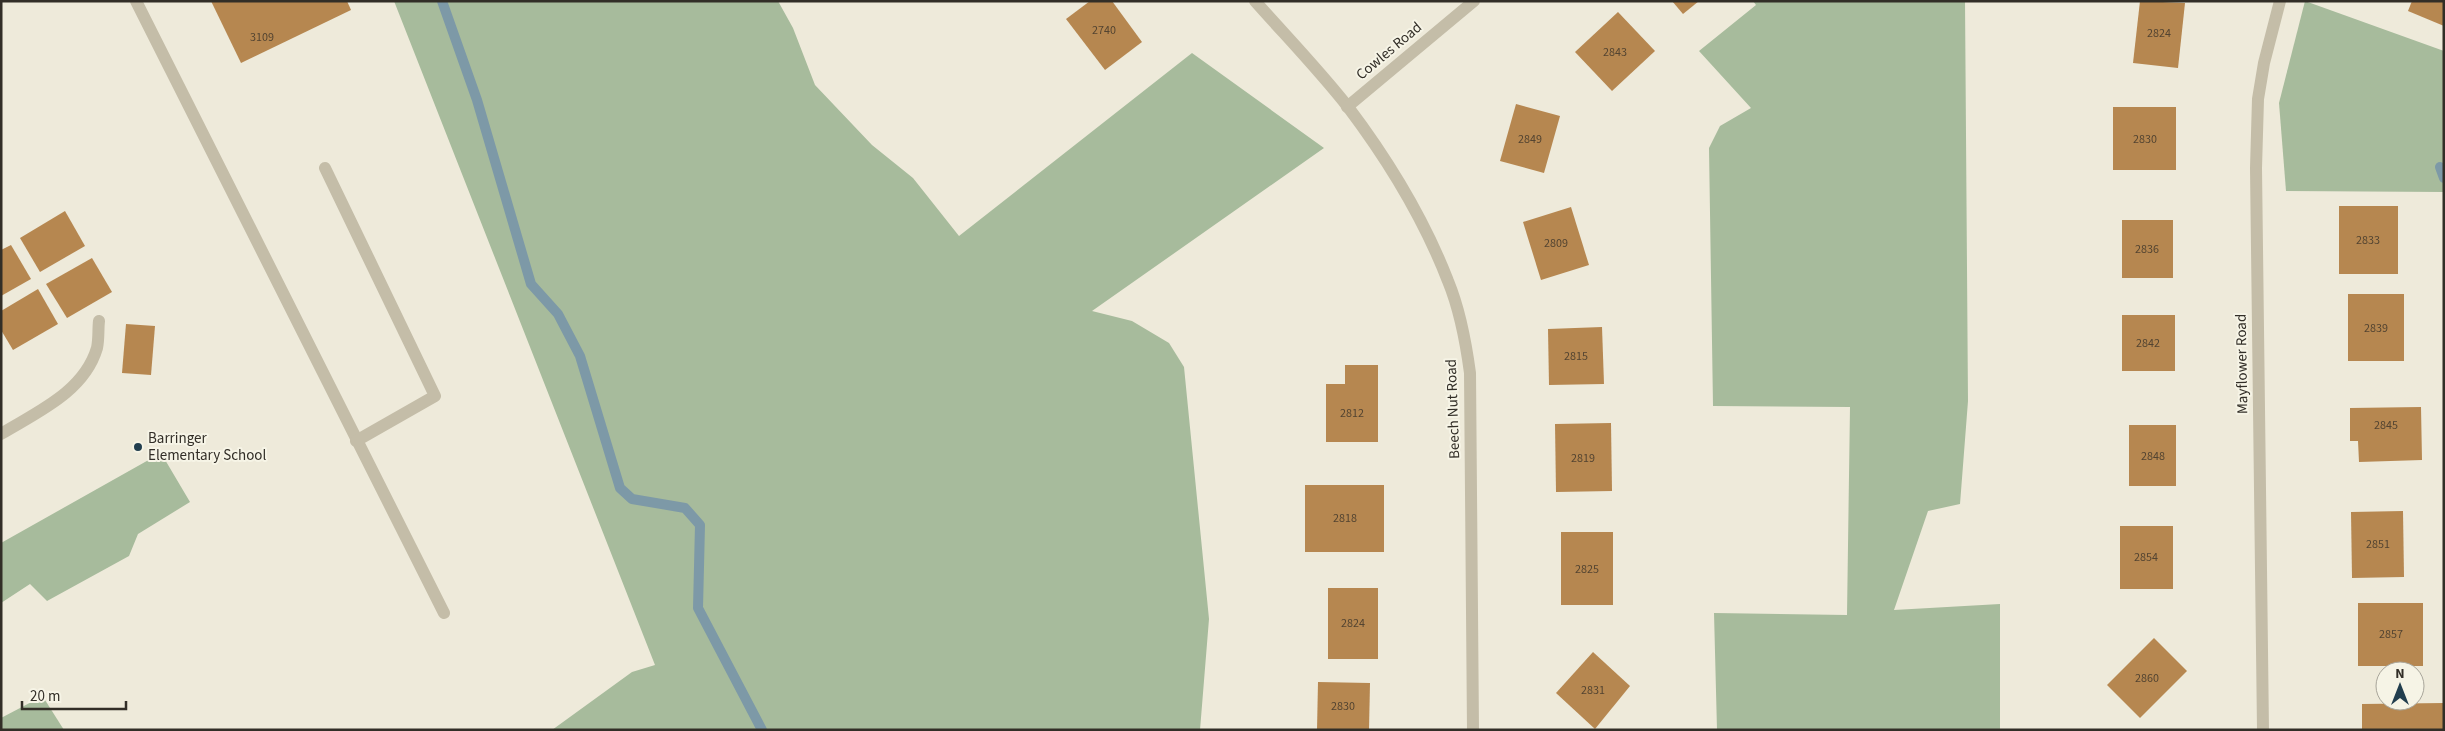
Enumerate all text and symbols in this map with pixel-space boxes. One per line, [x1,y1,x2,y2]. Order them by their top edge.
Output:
street label: Cowles Road [1352,17,1426,85]
house number: 2740 [1092,22,1116,39]
house number: 2824 [2147,25,2171,42]
house number: 3109 [250,29,274,46]
house number: 2843 [1603,44,1627,61]
house number: 2849 [1518,131,1542,148]
house number: 2830 [2133,131,2157,148]
house number: 2833 [2356,232,2380,249]
house number: 2809 [1544,235,1568,252]
house number: 2836 [2135,241,2159,258]
street label: Mayflower Road [2231,314,2253,414]
house number: 2839 [2364,320,2388,337]
house number: 2842 [2136,335,2160,352]
house number: 2815 [1564,348,1588,365]
street label: Beech Nut Road [1441,359,1465,459]
house number: 2812 [1340,405,1364,422]
house number: 2845 [2374,417,2398,434]
place label: Barringer Elementary School [148,428,266,466]
marker: Barringer Elementary School [132,441,144,453]
house number: 2848 [2141,448,2165,465]
house number: 2819 [1571,450,1595,467]
house number: 2818 [1333,510,1357,527]
house number: 2851 [2366,536,2390,553]
house number: 2854 [2134,549,2158,566]
house number: 2825 [1575,561,1599,578]
house number: 2824 [1341,615,1365,632]
house number: 2857 [2379,626,2403,643]
north arrow [2375,661,2425,711]
text: N [2395,664,2405,684]
house number: 2860 [2135,670,2159,687]
scale bar [22,678,126,710]
house number: 2831 [1581,682,1605,699]
text: 20 m [30,686,60,707]
house number: 2830 [1331,698,1355,715]

